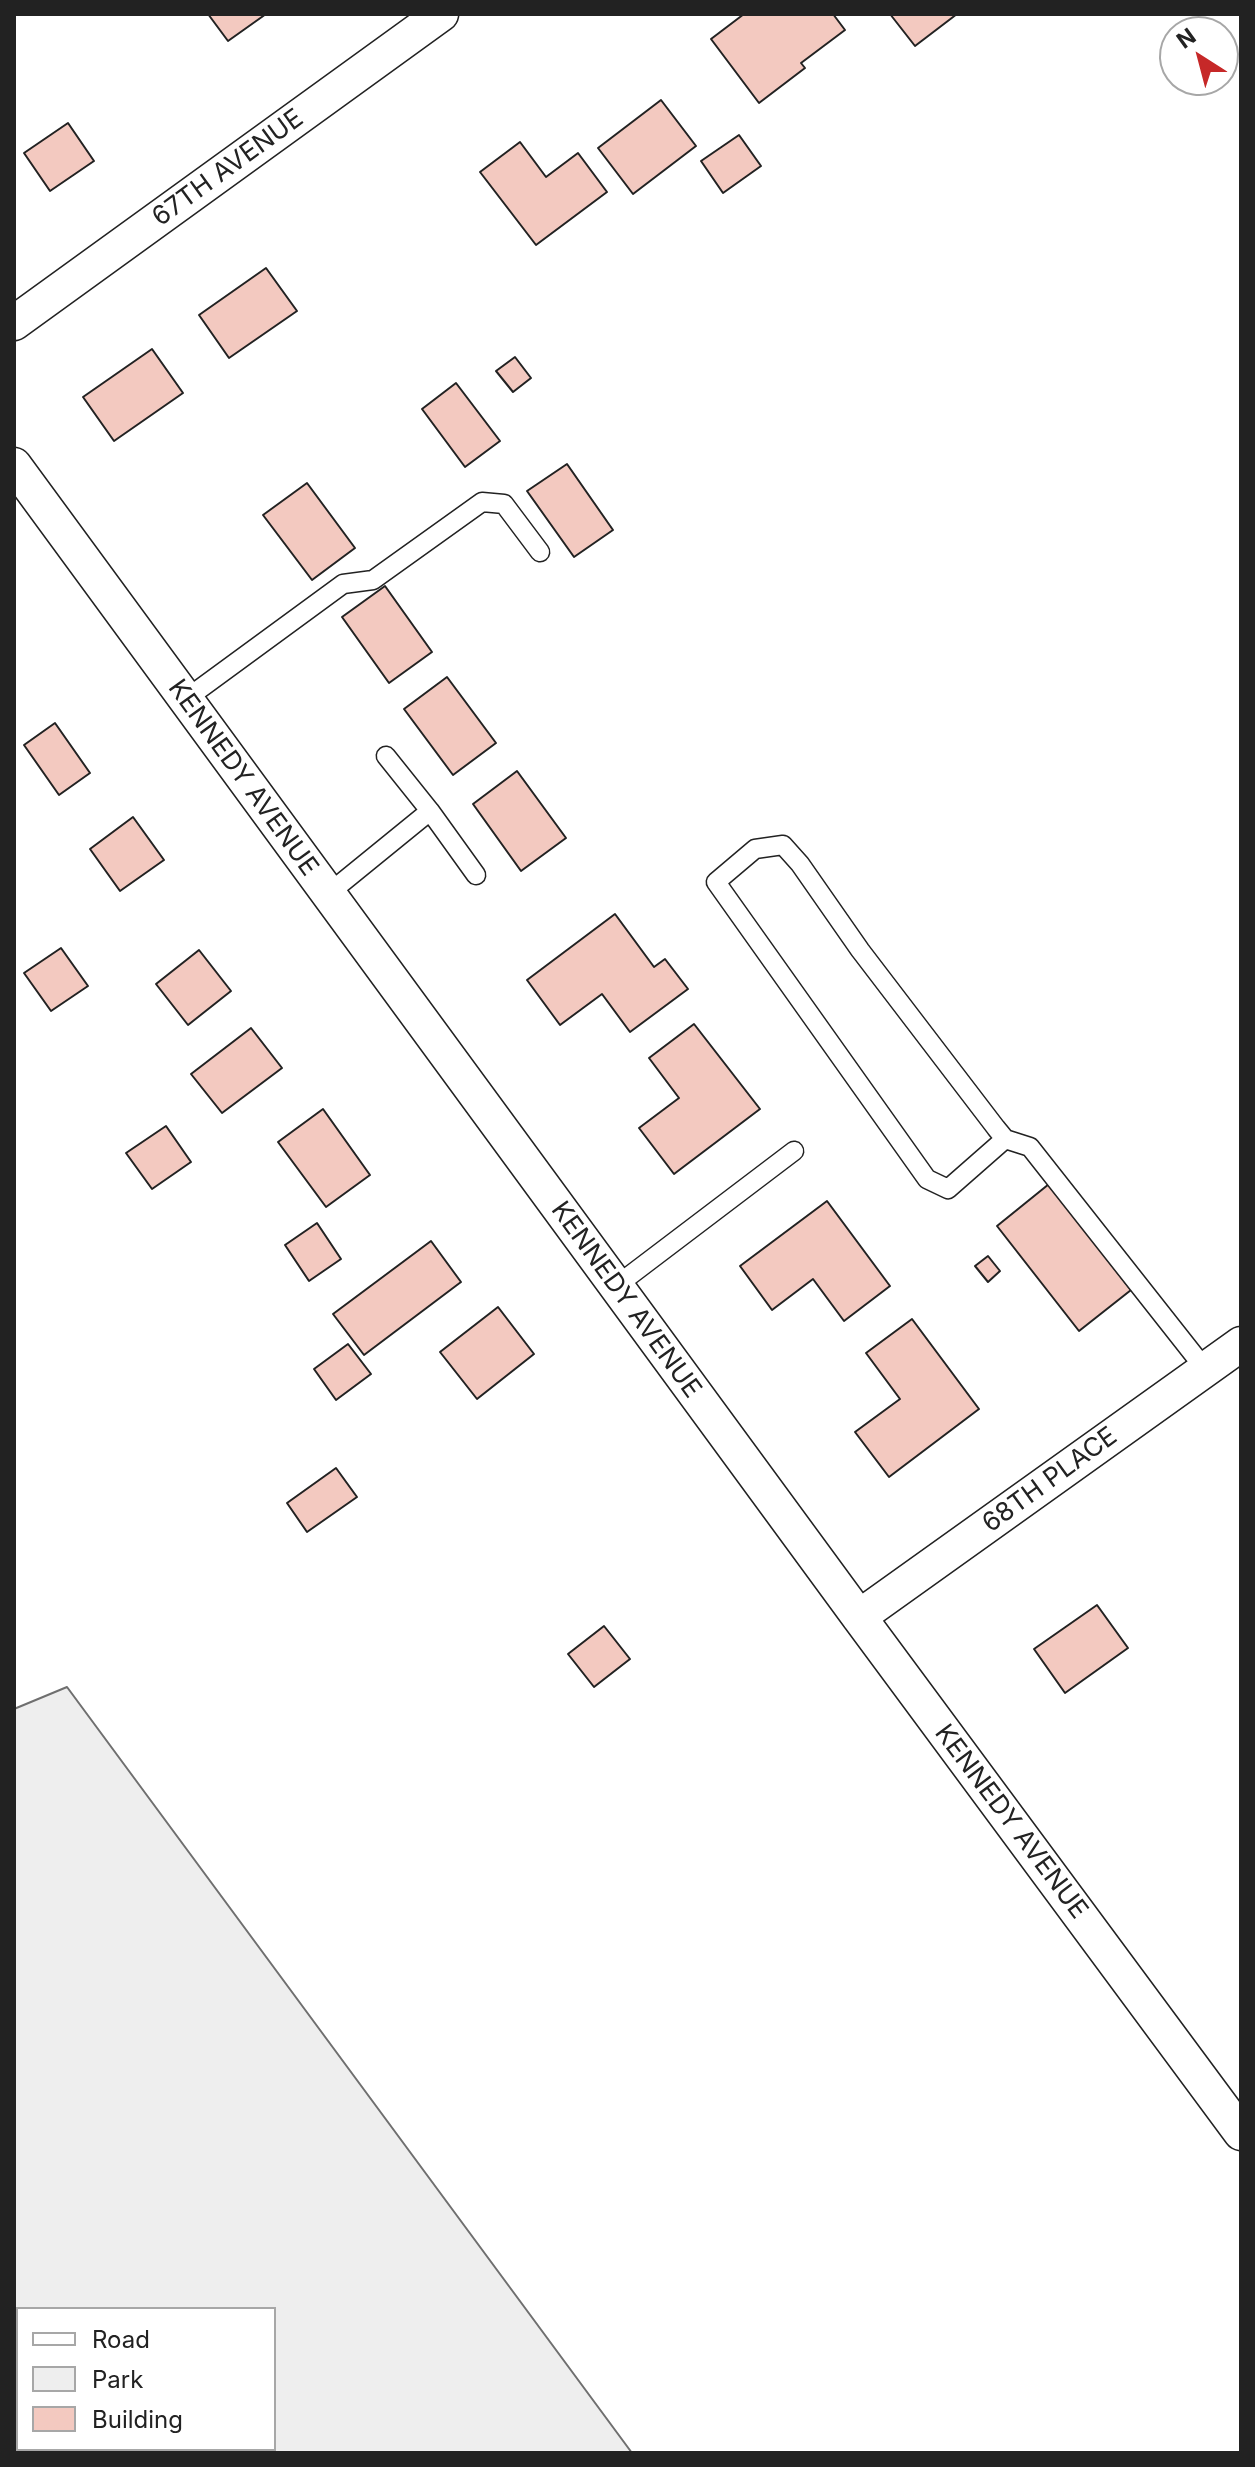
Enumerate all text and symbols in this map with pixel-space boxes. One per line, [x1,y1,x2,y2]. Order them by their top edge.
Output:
north arrow [1159,16,1239,96]
text: N [1172,23,1200,54]
street label: 67TH AVENUE [147,103,309,233]
street label: KENNEDY AVENUE [161,674,325,882]
street label: KENNEDY AVENUE [544,1196,708,1404]
street label: 68TH PLACE [977,1421,1123,1539]
street label: KENNEDY AVENUE [928,1719,1094,1925]
legend [16,2307,276,2451]
text: Road [92,2325,150,2354]
text: Park [92,2365,143,2394]
text: Building [92,2405,183,2434]

